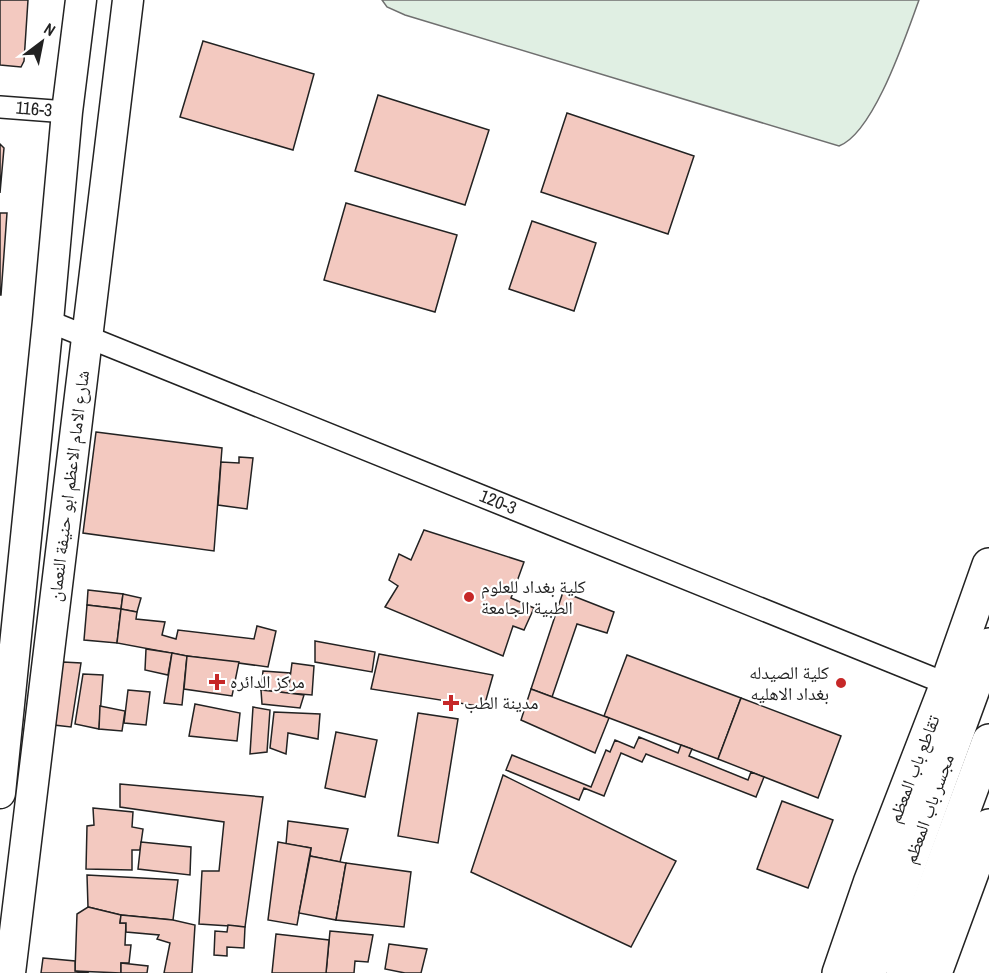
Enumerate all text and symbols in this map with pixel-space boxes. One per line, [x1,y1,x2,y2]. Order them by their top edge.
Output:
north arrow [12,12,72,72]
text: N [40,17,60,41]
street label: 116-3 [15,94,53,123]
street label: شارع الامام الاعظم ابو حنيفة النعمان [42,369,95,603]
street label: 120-3 [476,483,520,520]
place label: كلية بغداد للعلوم الطبية الجامعة [481,574,586,620]
marker: كلية بغداد للعلوم الطبية الجامعة [462,590,476,604]
place label: كلية الصيدله بغداد الاهليه [749,660,830,706]
place label: مركز الدائره [230,669,305,694]
marker: مركز الدائره [208,673,226,691]
marker: كلية الصيدله بغداد الاهليه [834,676,848,690]
place label: مدينة الطب [464,690,539,715]
marker: مدينة الطب [442,694,460,712]
street label: تقاطع باب المعظم [882,711,946,826]
street label: مجسر باب المعظم [897,751,960,867]

